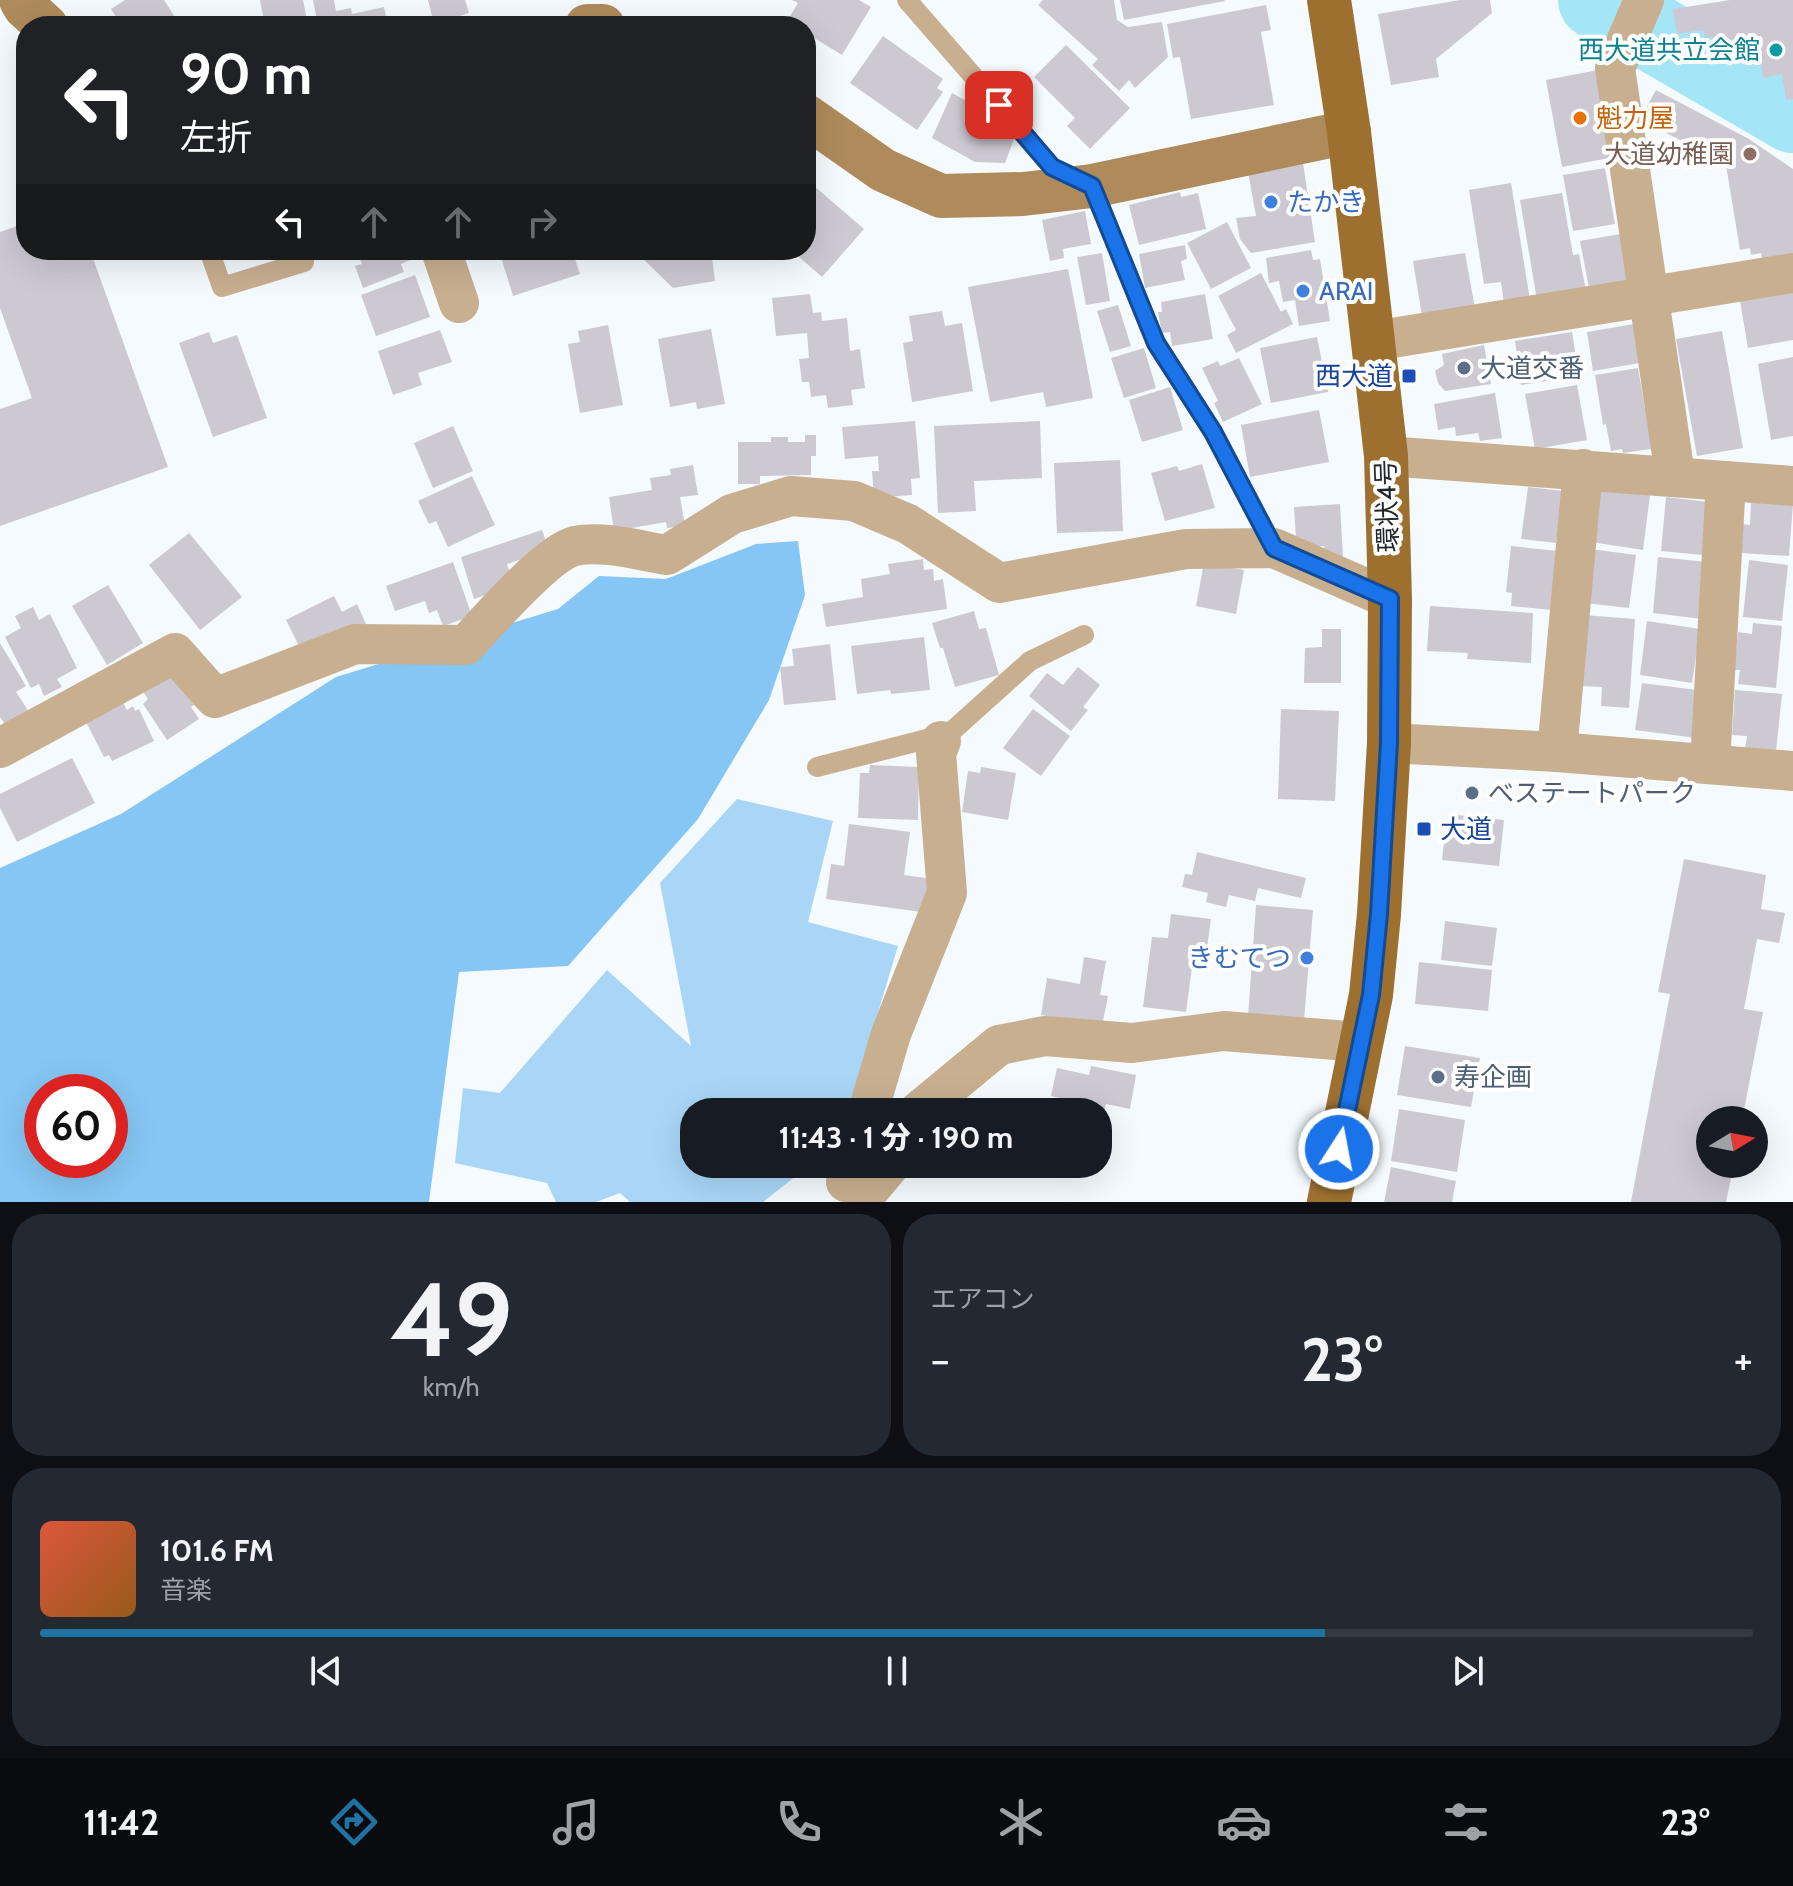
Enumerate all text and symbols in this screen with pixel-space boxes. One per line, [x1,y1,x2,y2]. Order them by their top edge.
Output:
place label: 西大道共立会館 [1578,34,1760,66]
text: 90 m [180,40,312,108]
marker: 西大道共立会館 [1767,41,1785,59]
icon: left [48,48,152,152]
pin [965,71,1033,139]
icon: arrive [977,83,1021,127]
place label: 魁力屋 [1596,102,1674,134]
marker: 魁力屋 [1571,109,1589,127]
text: 左折 [180,115,252,159]
place label: 大道幼稚園 [1604,138,1734,170]
marker: 大道幼稚園 [1741,145,1759,163]
place label: たかき [1287,186,1365,218]
marker: たかき [1262,193,1280,211]
icon: left [268,200,312,244]
icon: ahead [352,200,396,244]
icon: ahead [436,200,480,244]
icon: right [520,200,564,244]
place label: ARAI [1319,275,1373,307]
marker: ARAI [1294,282,1312,300]
place label: 大道交番 [1480,352,1584,384]
marker: 大道交番 [1455,359,1473,377]
place label: 西大道 [1315,360,1393,392]
marker: 西大道 [1400,367,1418,385]
street label: 環状4号 [1369,459,1405,553]
place label: べステートパーク [1488,777,1696,809]
marker: べステートパーク [1463,784,1481,802]
place label: 大道 [1440,813,1492,845]
marker: 大道 [1415,820,1433,838]
place label: きむてつ [1188,942,1291,974]
marker: きむてつ [1298,949,1316,967]
place label: 寿企画 [1454,1061,1532,1093]
marker: 寿企画 [1429,1068,1447,1086]
speed limit sign: 60 [24,1074,128,1178]
north arrow [1696,1106,1768,1178]
map controls [1696,1106,1768,1178]
position arrow [1297,1107,1381,1191]
text: 11:43 · 1 分 · 190 m [779,1119,1013,1156]
text: 49 [390,1256,513,1382]
text: エアコン [931,1283,1035,1315]
text: 23° [1301,1323,1382,1396]
text: − [931,1333,950,1386]
text: + [1734,1333,1753,1386]
text: km/h [423,1371,480,1403]
text: 101.6 FM [160,1532,274,1569]
text: 音楽 [160,1574,212,1606]
icon: previous [304,1649,348,1693]
icon: pause [875,1649,919,1693]
icon: next [1446,1649,1490,1693]
icon: directions [326,1794,382,1850]
icon: music [548,1794,604,1850]
icon: phone [771,1794,827,1850]
icon: climate [993,1794,1049,1850]
icon: car [1216,1794,1272,1850]
icon: filters [1438,1794,1494,1850]
text: 11:42 [83,1800,159,1844]
text: 23° [1661,1800,1710,1844]

